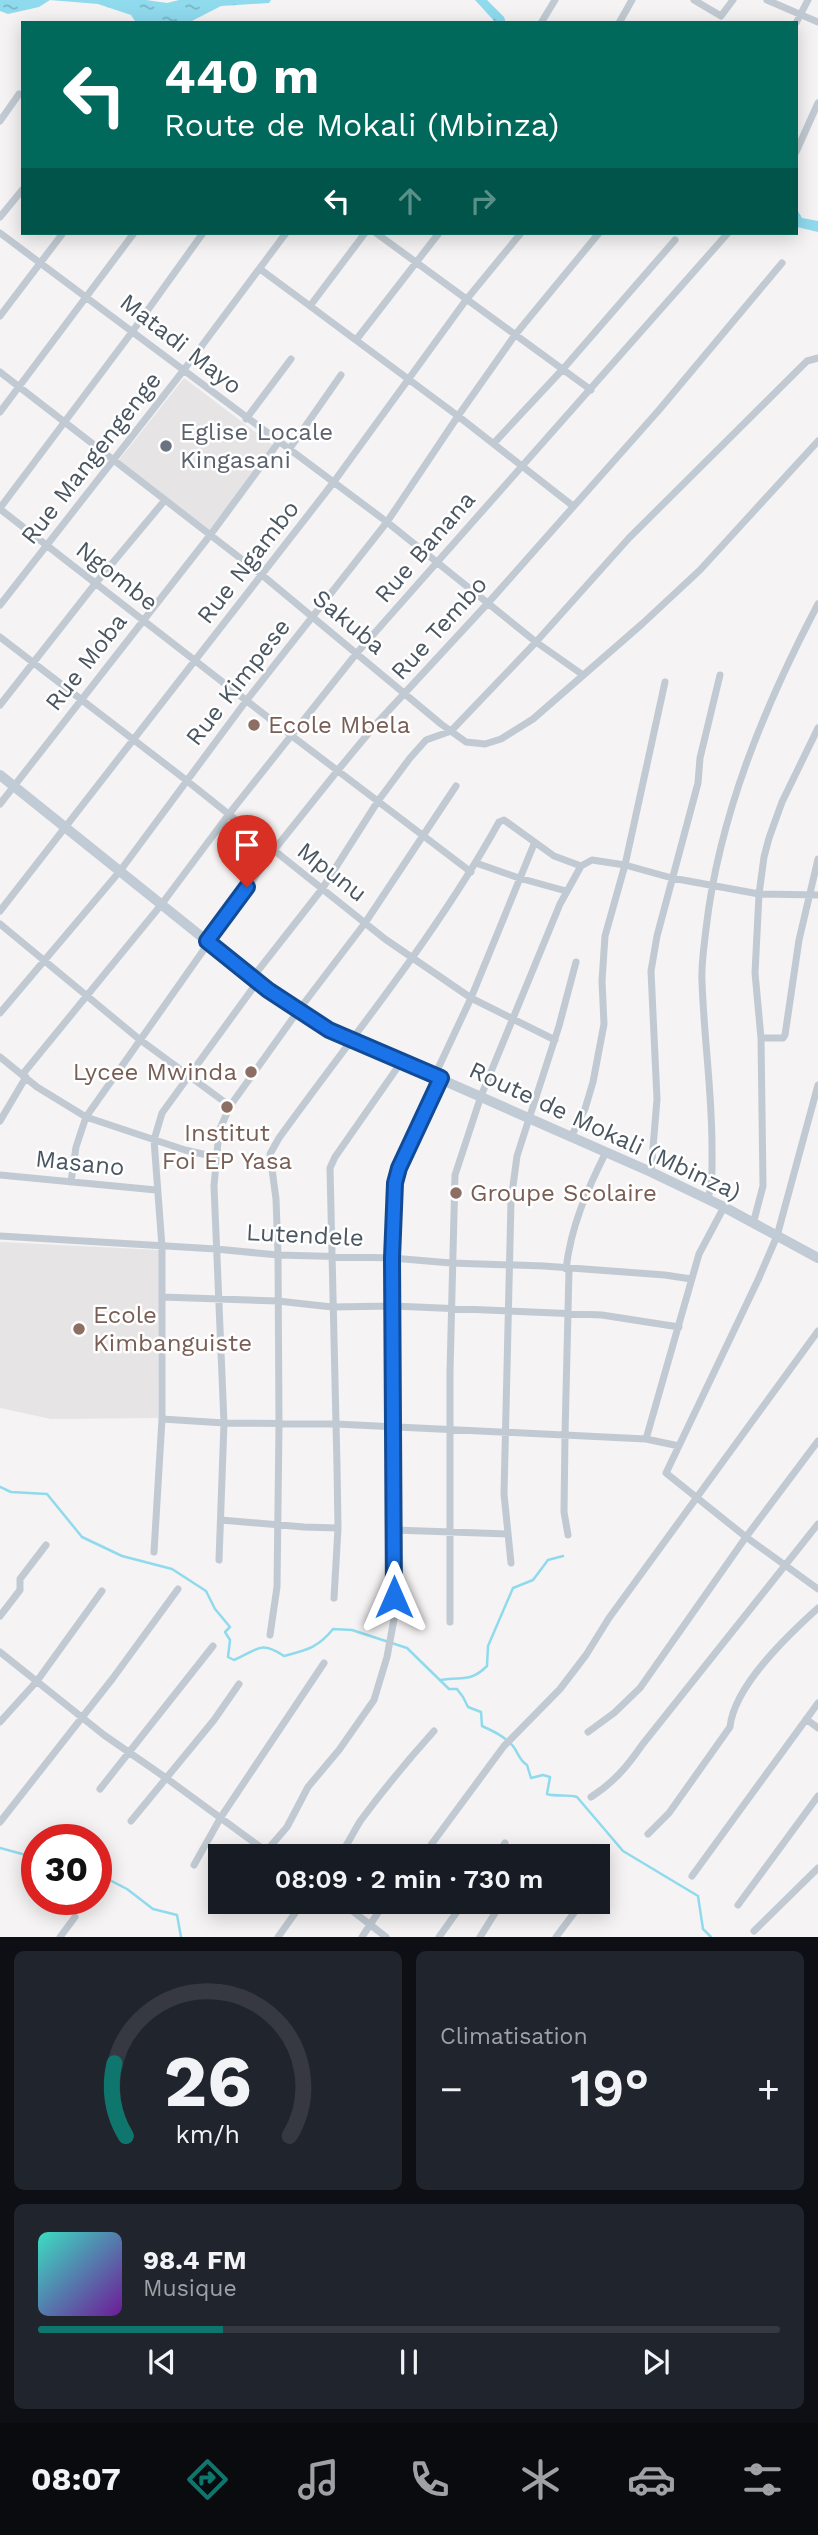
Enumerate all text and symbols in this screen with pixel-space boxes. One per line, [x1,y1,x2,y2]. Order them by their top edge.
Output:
text: 440 m [164,47,319,105]
icon: left [49,49,140,140]
text: Route de Mokali (Mbinza) [164,106,559,144]
icon: left [318,182,356,220]
icon: ahead [391,182,429,220]
icon: right [464,182,502,220]
street label: Matadi Mayo [115,288,247,400]
street label: Rue Mangengenge [15,366,167,550]
place label: Eglise Locale Kingasani [180,418,333,474]
marker: Eglise Locale Kingasani [158,438,174,454]
street label: Rue Banana [369,485,481,609]
street label: Rue Ngambo [191,495,305,629]
street label: Ngombe [70,535,164,617]
street label: Rue Tembo [385,570,493,686]
street label: Sakuba [307,584,391,660]
street label: Rue Moba [39,608,133,716]
street label: Rue Kimpese [180,613,296,751]
place label: Ecole Mbela [268,711,410,739]
marker: Ecole Mbela [246,717,262,733]
pin [217,815,277,887]
icon: arrive [228,826,266,864]
street label: Mpunu [292,836,372,908]
street label: Route de Mokali (Mbinza) [465,1056,745,1206]
place label: Lycee Mwinda [73,1058,237,1086]
marker: Lycee Mwinda [243,1064,259,1080]
marker: Institut Foi EP Yasa [219,1099,235,1115]
place label: Institut Foi EP Yasa [162,1119,292,1175]
street label: Masano [34,1144,126,1182]
place label: Groupe Scolaire [470,1179,657,1207]
marker: Groupe Scolaire [448,1185,464,1201]
street label: Lutendele [245,1218,365,1252]
place label: Ecole Kimbanguiste [93,1301,252,1357]
marker: Ecole Kimbanguiste [71,1321,87,1337]
position arrow [357,1560,431,1634]
speed limit sign: 30 [21,1824,112,1915]
text: 08:09 · 2 min · 730 m [275,1864,543,1894]
text: Climatisation [440,2023,588,2050]
text: 26 [164,2039,252,2125]
text: 19° [571,2058,649,2119]
text: − [440,2067,463,2111]
text: + [757,2067,780,2111]
text: km/h [176,2120,240,2149]
text: 98.4 FM [143,2245,247,2275]
text: Musique [143,2275,237,2302]
icon: previous [143,2343,181,2381]
icon: pause [390,2343,428,2381]
icon: next [637,2343,675,2381]
icon: directions [183,2455,232,2504]
icon: music [294,2455,343,2504]
icon: phone [405,2455,454,2504]
icon: climate [516,2455,565,2504]
icon: car [627,2455,676,2504]
icon: filters [738,2455,787,2504]
text: 08:07 [31,2460,121,2498]

